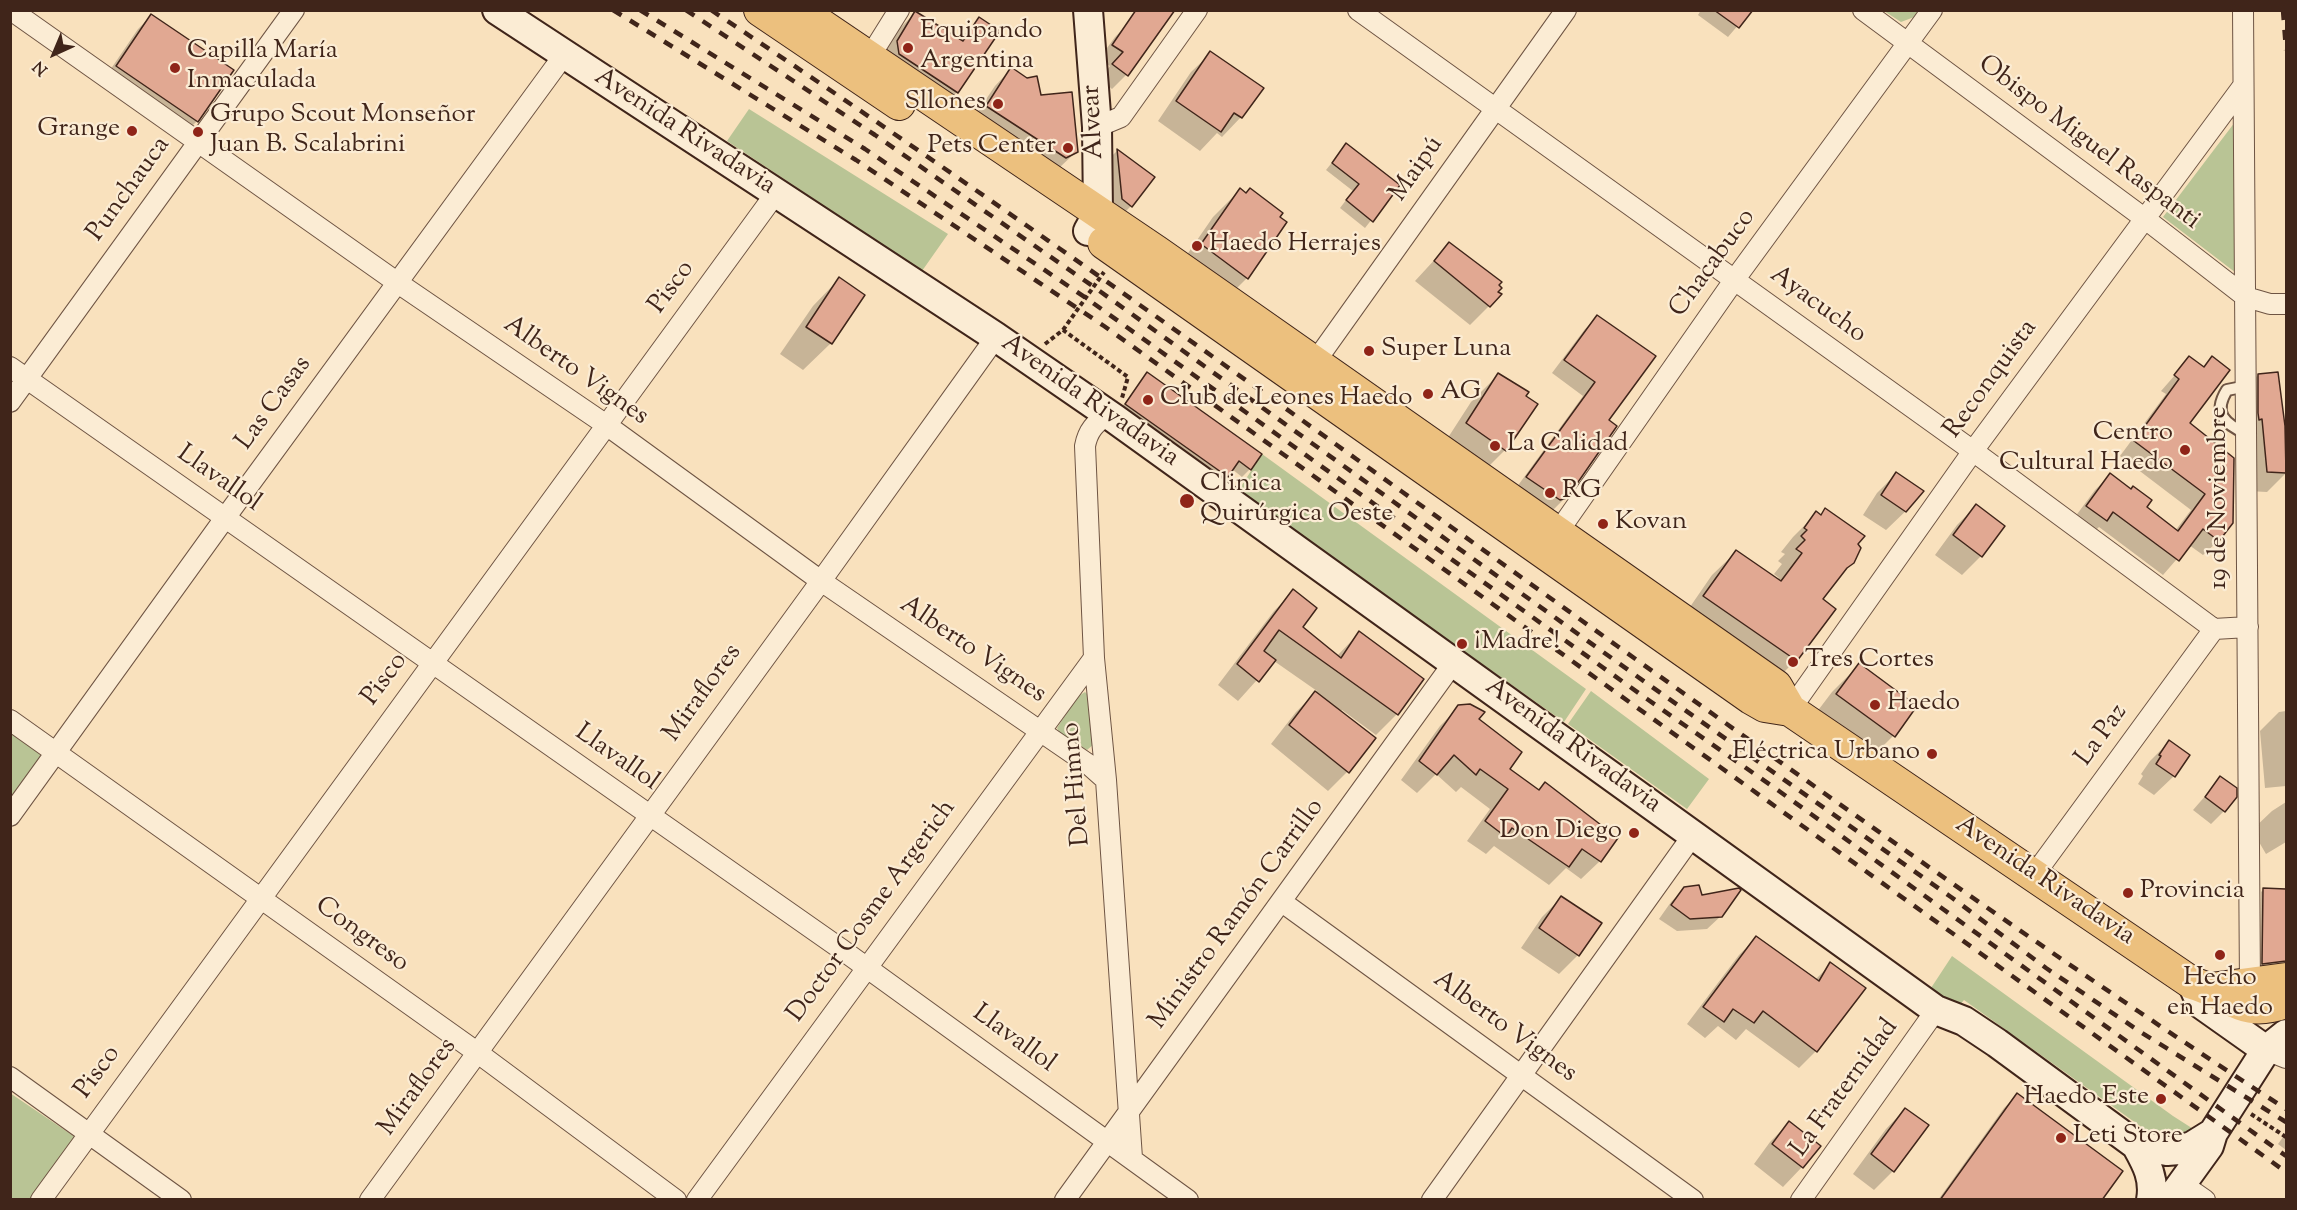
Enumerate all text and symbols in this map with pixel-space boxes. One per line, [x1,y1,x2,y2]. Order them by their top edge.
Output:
place label: Equipando Argentina [920,17,1042,78]
north arrow [24,24,84,84]
place label: Capilla María Inmaculada [187,37,338,98]
marker: Equipando Argentina [901,41,915,55]
street label: Obispo Miguel Raspanti [1971,50,2205,238]
text: N [29,55,54,80]
marker: Capilla María Inmaculada [168,61,182,75]
street label: Avenida Rivadavia [587,63,781,203]
street label: Alvear [1077,84,1113,160]
place label: Sllones [905,88,986,120]
marker: Sllones [991,97,1005,111]
place label: Grupo Scout Monseñor Juan B. Scalabrini [210,101,476,162]
place label: Grange [37,115,120,147]
marker: Grange [125,124,139,138]
marker: Grupo Scout Monseñor Juan B. Scalabrini [191,125,205,139]
street label: Maipú [1384,131,1452,209]
street label: Punchauca [82,132,178,248]
place label: Pets Center [928,132,1056,164]
marker: Pets Center [1061,141,1075,155]
street label: Chacabuco [1664,204,1764,324]
place label: Haedo Herrajes [1209,230,1381,262]
marker: Haedo Herrajes [1190,239,1204,253]
street label: Pisco [643,255,703,321]
street label: Ayacucho [1763,261,1871,351]
street label: Alberto Vignes [496,310,654,434]
street label: Reconquista [1939,315,2045,445]
street label: Avenida Rivadavia [994,329,1184,475]
place label: Super Luna [1381,335,1511,367]
marker: Super Luna [1362,344,1376,358]
street label: Las Casas [231,351,319,457]
place label: AG [1440,378,1481,410]
place label: Club de Leones Haedo [1160,384,1412,416]
marker: AG [1421,387,1435,401]
marker: Club de Leones Haedo [1141,393,1155,407]
street label: 19 de Noviembre [2205,407,2237,589]
place label: Centro Cultural Haedo [1999,419,2173,480]
place label: La Calidad [1507,430,1628,462]
marker: La Calidad [1488,439,1502,453]
street label: Llavallol [170,440,266,520]
marker: Centro Cultural Haedo [2178,443,2192,457]
place label: Clinica Quirúrgica Oeste [1200,470,1393,532]
place label: RG [1562,477,1601,509]
marker: RG [1543,486,1557,500]
marker: Clinica Quirúrgica Oeste [1178,492,1196,510]
place label: Kovan [1615,508,1687,540]
marker: Kovan [1596,517,1610,531]
street label: Alberto Vignes [893,591,1051,711]
place label: ¡Madre! [1474,628,1560,660]
marker: ¡Madre! [1455,637,1469,651]
street label: Miraflores [658,639,750,749]
place label: Tres Cortes [1805,646,1934,678]
street label: Pisco [356,647,416,713]
marker: Tres Cortes [1786,655,1800,669]
street label: Avenida Rivadavia [1478,673,1666,821]
place label: Haedo [1887,689,1960,721]
marker: Haedo [1868,698,1882,712]
street label: La Paz [2070,699,2136,773]
street label: Llavallol [568,719,664,799]
street label: Del Himno [1057,721,1099,847]
place label: Eléctrica Urbano [1732,738,1920,770]
marker: Eléctrica Urbano [1925,747,1939,761]
street label: Ministro Ramón Carrillo [1144,794,1332,1036]
street label: Doctor Cosme Argerich [782,795,964,1029]
street label: Avenida Rivadavia [1948,810,2140,954]
place label: Don Diego [1500,817,1622,849]
marker: Don Diego [1627,826,1641,840]
place label: Provincia [2140,877,2245,909]
marker: Provincia [2121,886,2135,900]
street label: Congreso [308,891,414,981]
marker: Hecho en Haedo [2213,948,2227,962]
place label: Hecho en Haedo [2167,964,2273,1026]
street label: Alberto Vignes [1426,965,1582,1091]
street label: Llavallol [965,999,1061,1081]
street label: La Fraternidad [1785,1014,1907,1164]
street label: Miraflores [373,1033,465,1143]
street label: Pisco [69,1040,129,1106]
place label: Haedo Este [2024,1083,2149,1115]
marker: Haedo Este [2154,1092,2168,1106]
place label: Leti Store [2073,1122,2183,1154]
marker: Leti Store [2054,1131,2068,1145]

